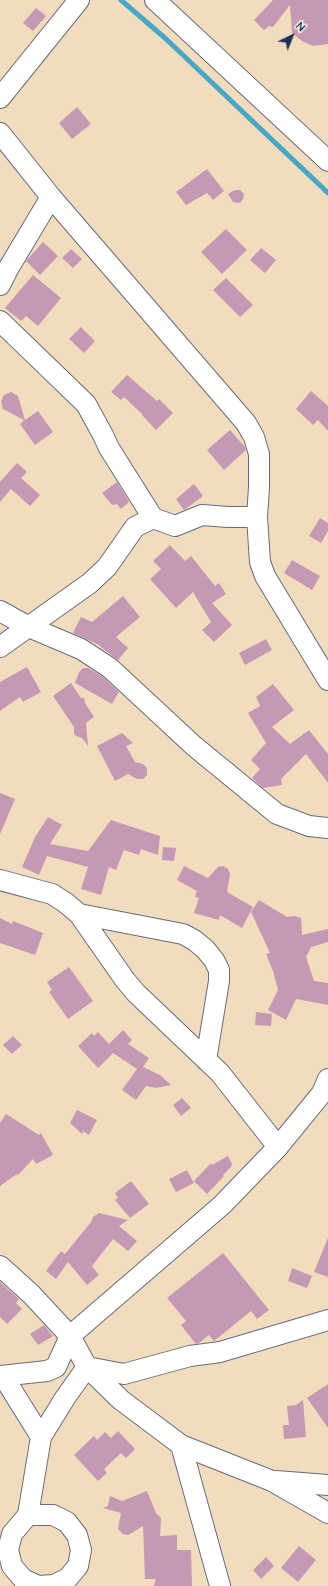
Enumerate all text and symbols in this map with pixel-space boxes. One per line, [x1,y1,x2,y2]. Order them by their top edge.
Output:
north arrow [272,16,312,56]
text: N [293,19,308,35]

